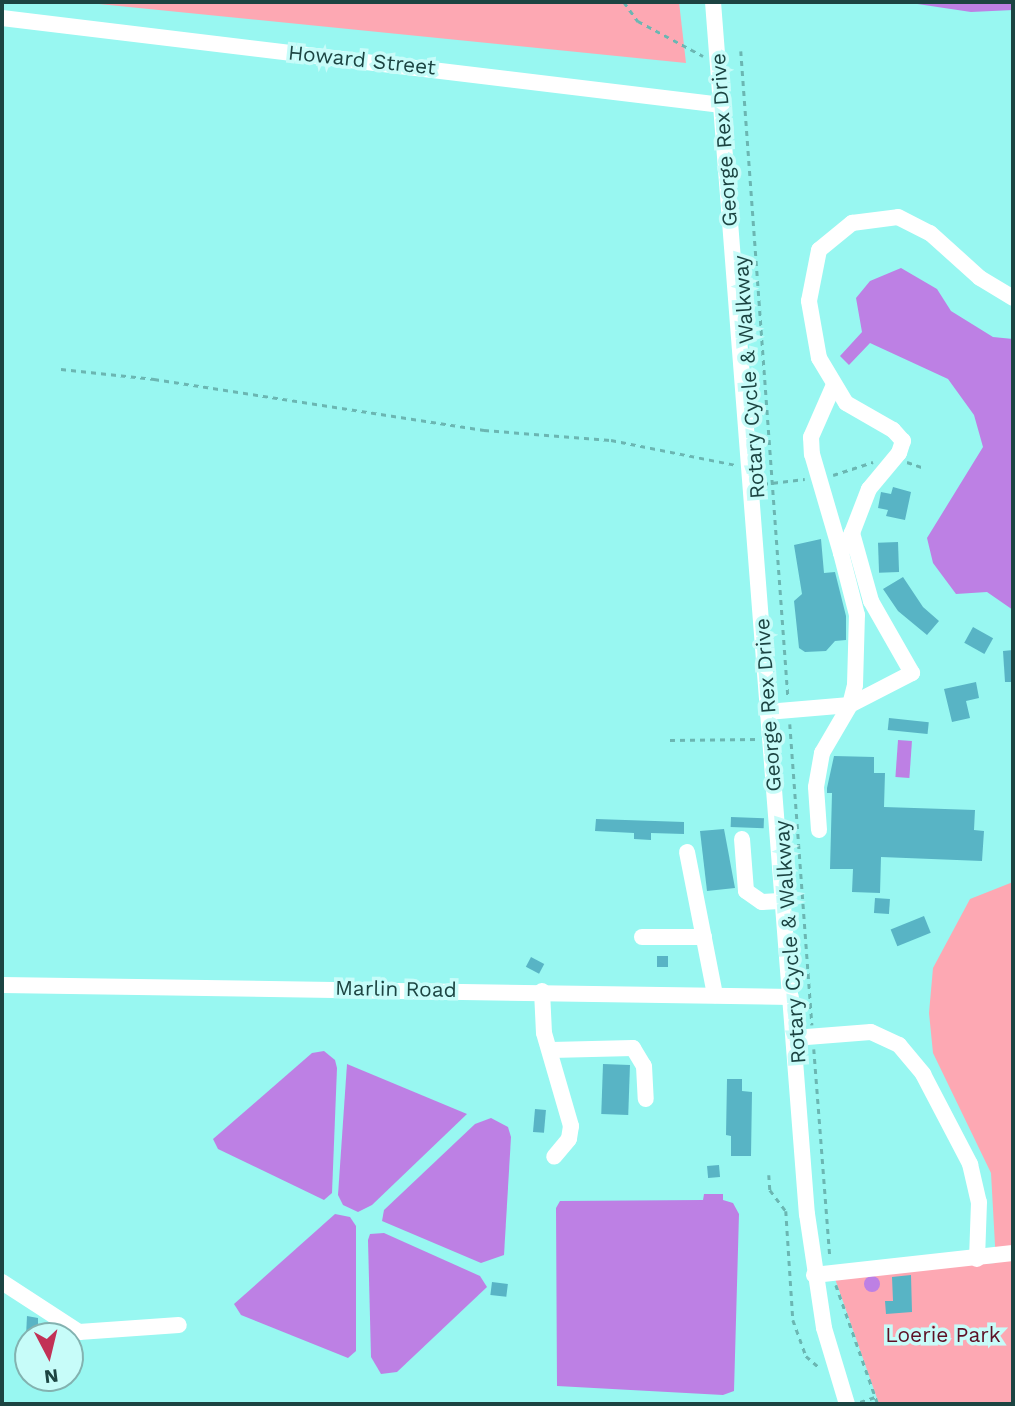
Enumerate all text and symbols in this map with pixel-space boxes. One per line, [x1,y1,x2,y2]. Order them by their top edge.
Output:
street label: Howard Street [287,40,437,80]
street label: George Rex Drive [705,52,743,228]
street label: Rotary Cycle & Walkway [728,254,770,500]
street label: George Rex Drive [749,617,787,793]
street label: Rotary Cycle & Walkway [769,819,811,1065]
street label: Marlin Road [335,975,457,1003]
north arrow [14,1322,84,1392]
park label: Loerie Park [885,1322,1001,1348]
text: N [43,1364,60,1389]

